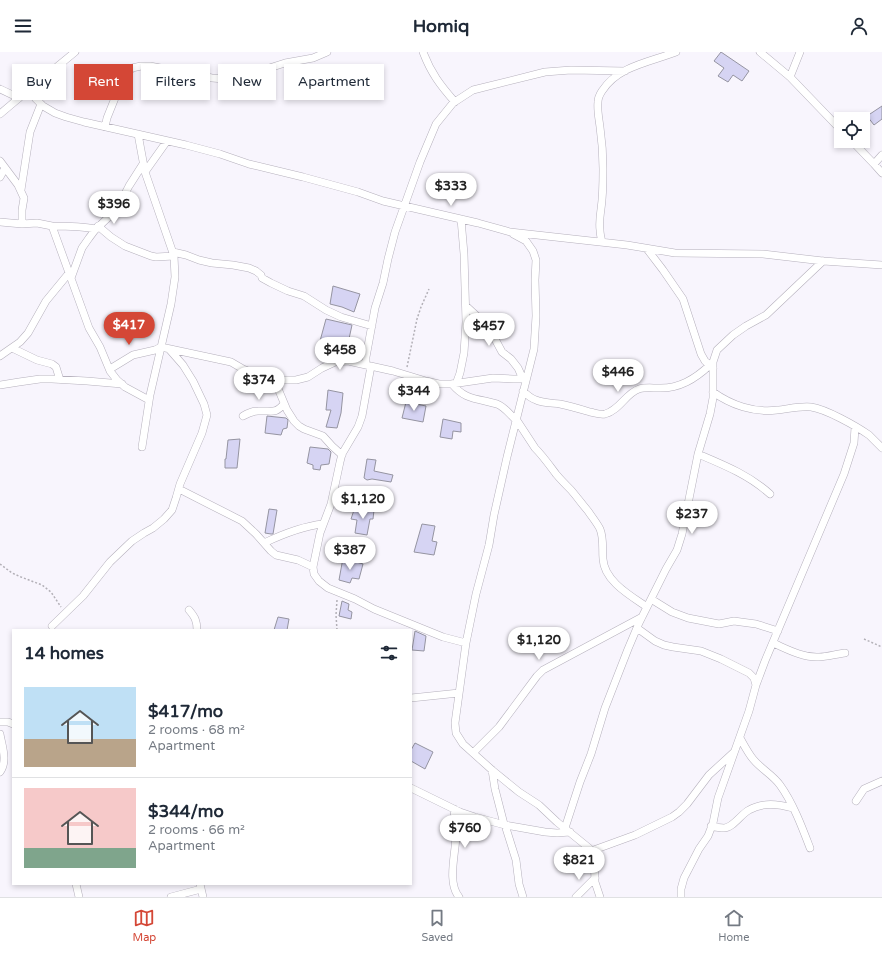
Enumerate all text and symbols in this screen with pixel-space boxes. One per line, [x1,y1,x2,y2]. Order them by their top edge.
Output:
icon: menu [12,15,34,37]
text: Homiq [413,15,469,37]
icon: person [848,15,870,37]
chip: Buy [12,64,66,100]
chip: Rent [74,64,133,100]
chip: Filters [141,64,210,100]
chip: New [218,64,276,100]
chip: Apartment [284,64,384,100]
map controls [834,112,870,148]
button: locate [834,112,870,148]
pin: $333 [427,173,475,207]
text: $333 [435,178,467,194]
pin: $396 [90,191,138,225]
text: $396 [98,196,130,212]
pin: $417 [105,312,153,346]
pin: $457 [465,313,513,347]
text: $417 [113,317,145,333]
text: $457 [473,318,505,334]
pin: $458 [316,337,364,371]
text: $458 [324,342,356,358]
pin: $446 [594,359,642,393]
text: $446 [602,364,634,380]
pin: $374 [235,367,283,401]
text: $374 [243,372,275,388]
pin: $344 [390,378,438,412]
text: $344 [398,383,430,399]
pin: $1,120 [330,486,396,520]
text: $1,120 [341,491,385,507]
pin: $237 [668,501,716,535]
text: $237 [676,506,708,522]
pin: $387 [326,537,374,571]
text: $387 [334,542,366,558]
pin: $1,120 [506,627,572,661]
text: $1,120 [517,632,561,648]
icon: filters [378,642,400,664]
text: 14 homes [24,643,104,664]
text: $417/mo [148,701,223,722]
icon: home [56,703,104,751]
text: 2 rooms · 68 m² [148,722,245,738]
text: Apartment [148,738,215,754]
text: $344/mo [148,801,224,822]
icon: home [56,804,104,852]
pin: $760 [441,815,489,849]
text: $760 [449,820,481,836]
text: 2 rooms · 66 m² [148,822,245,838]
text: Apartment [148,838,215,854]
pin: $821 [555,847,603,881]
text: $821 [563,852,595,868]
tab: Map [133,907,156,944]
tab: Saved [421,907,453,944]
tab: Home [718,907,749,944]

